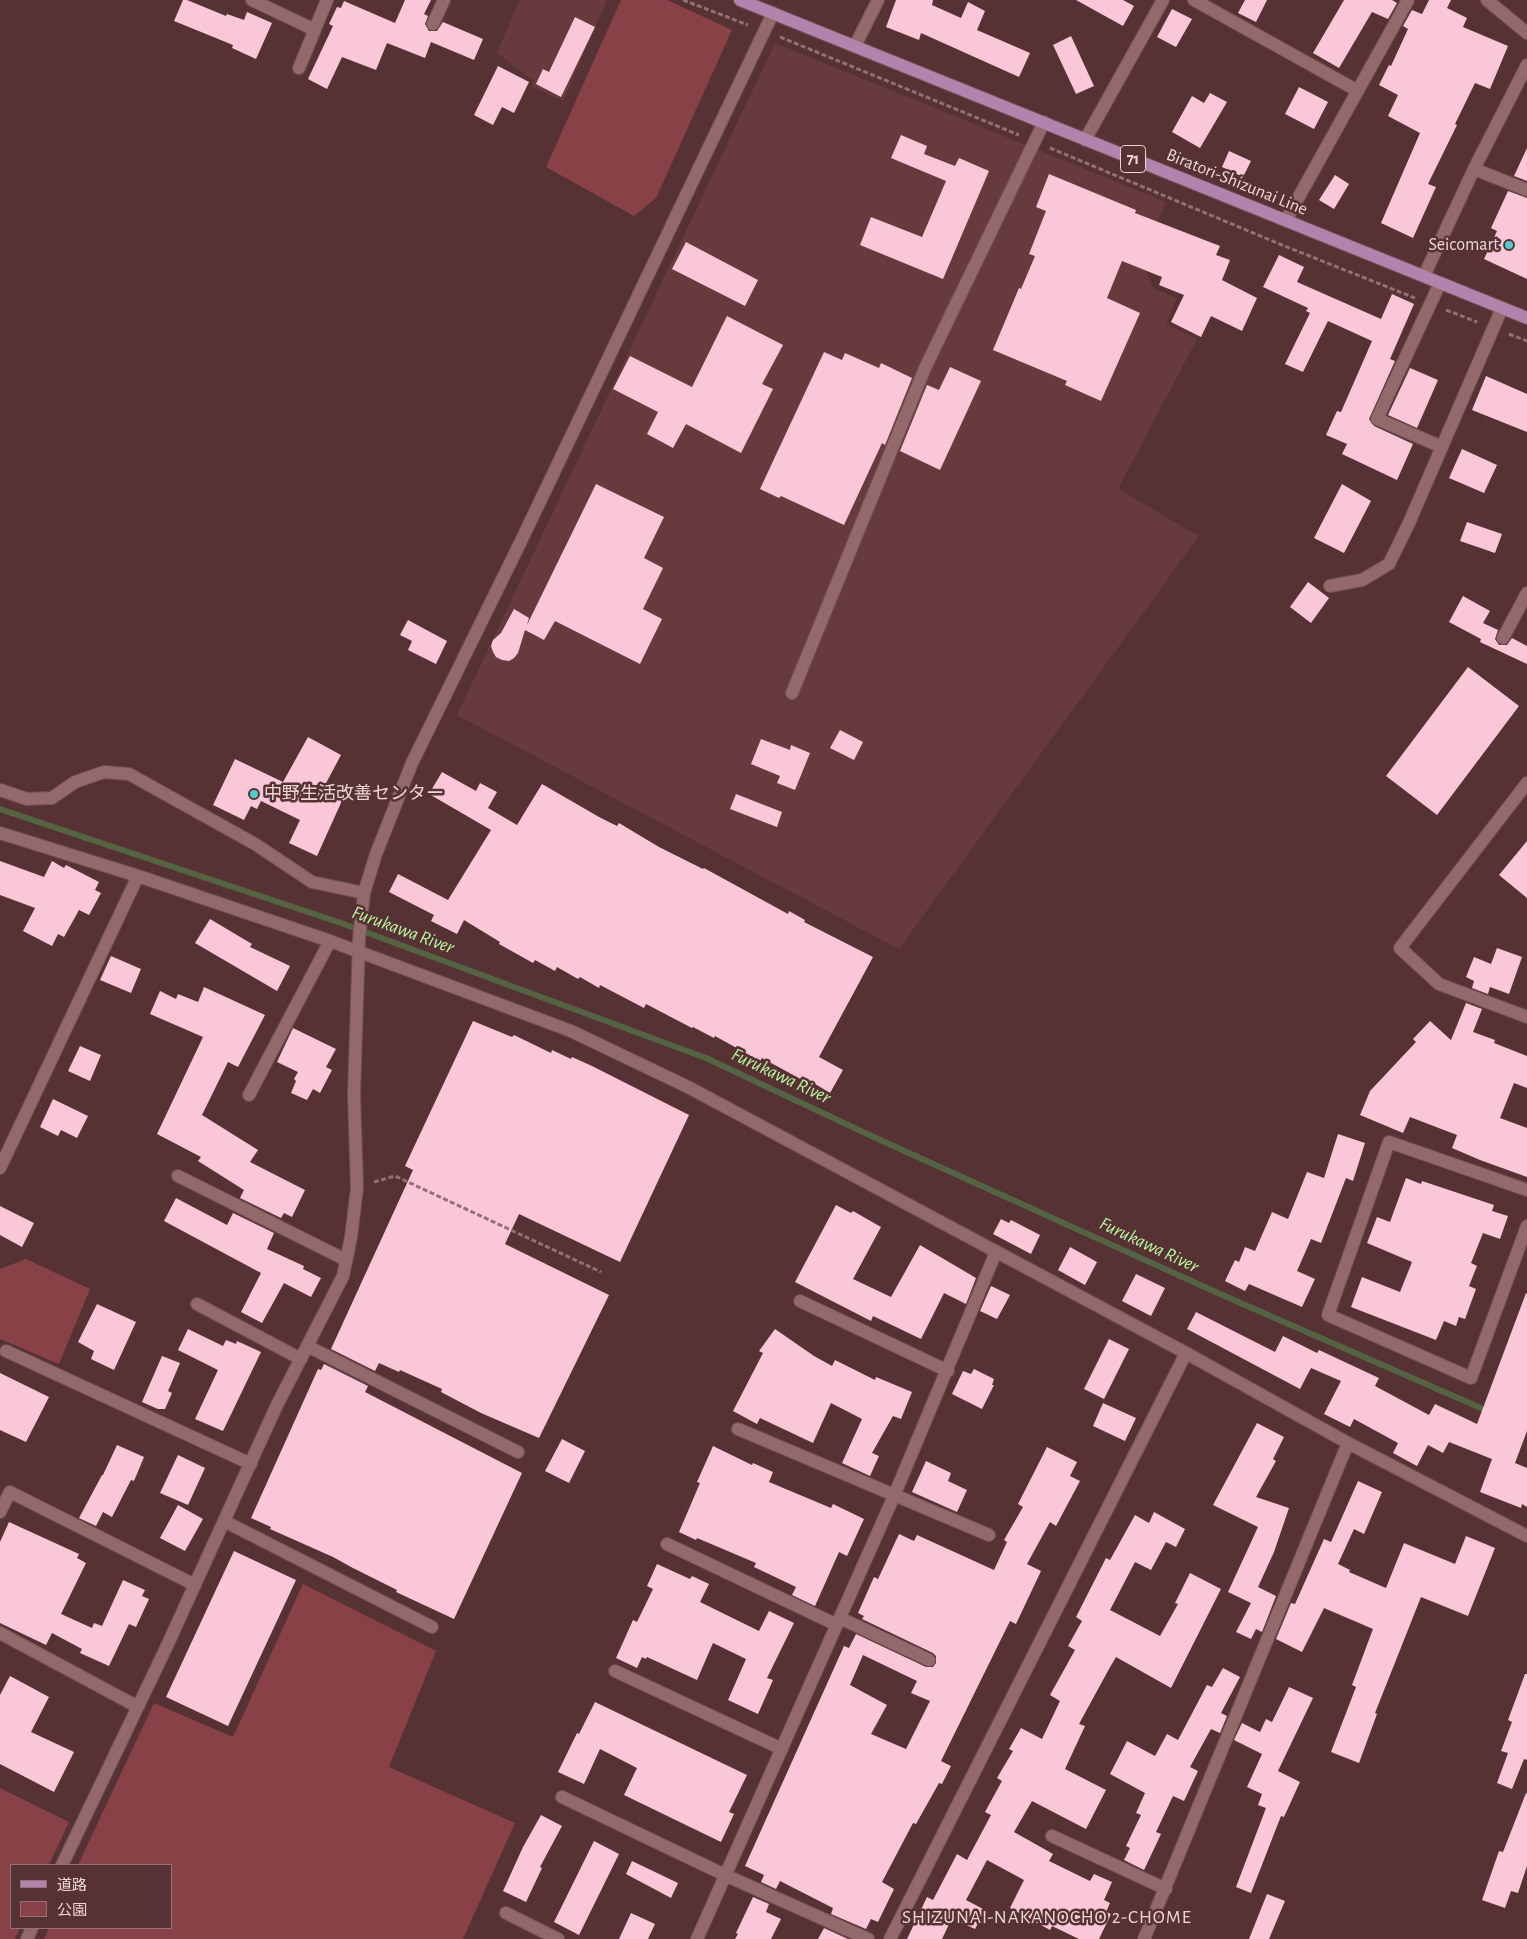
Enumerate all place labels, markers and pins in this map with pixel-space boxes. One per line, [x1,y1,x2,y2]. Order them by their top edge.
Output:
place label: Seicomart [1429,234,1499,256]
marker: Seicomart [1503,239,1515,251]
place label: 中野生活改善センター [264,783,444,805]
marker: 中野生活改善センター [248,788,260,800]

